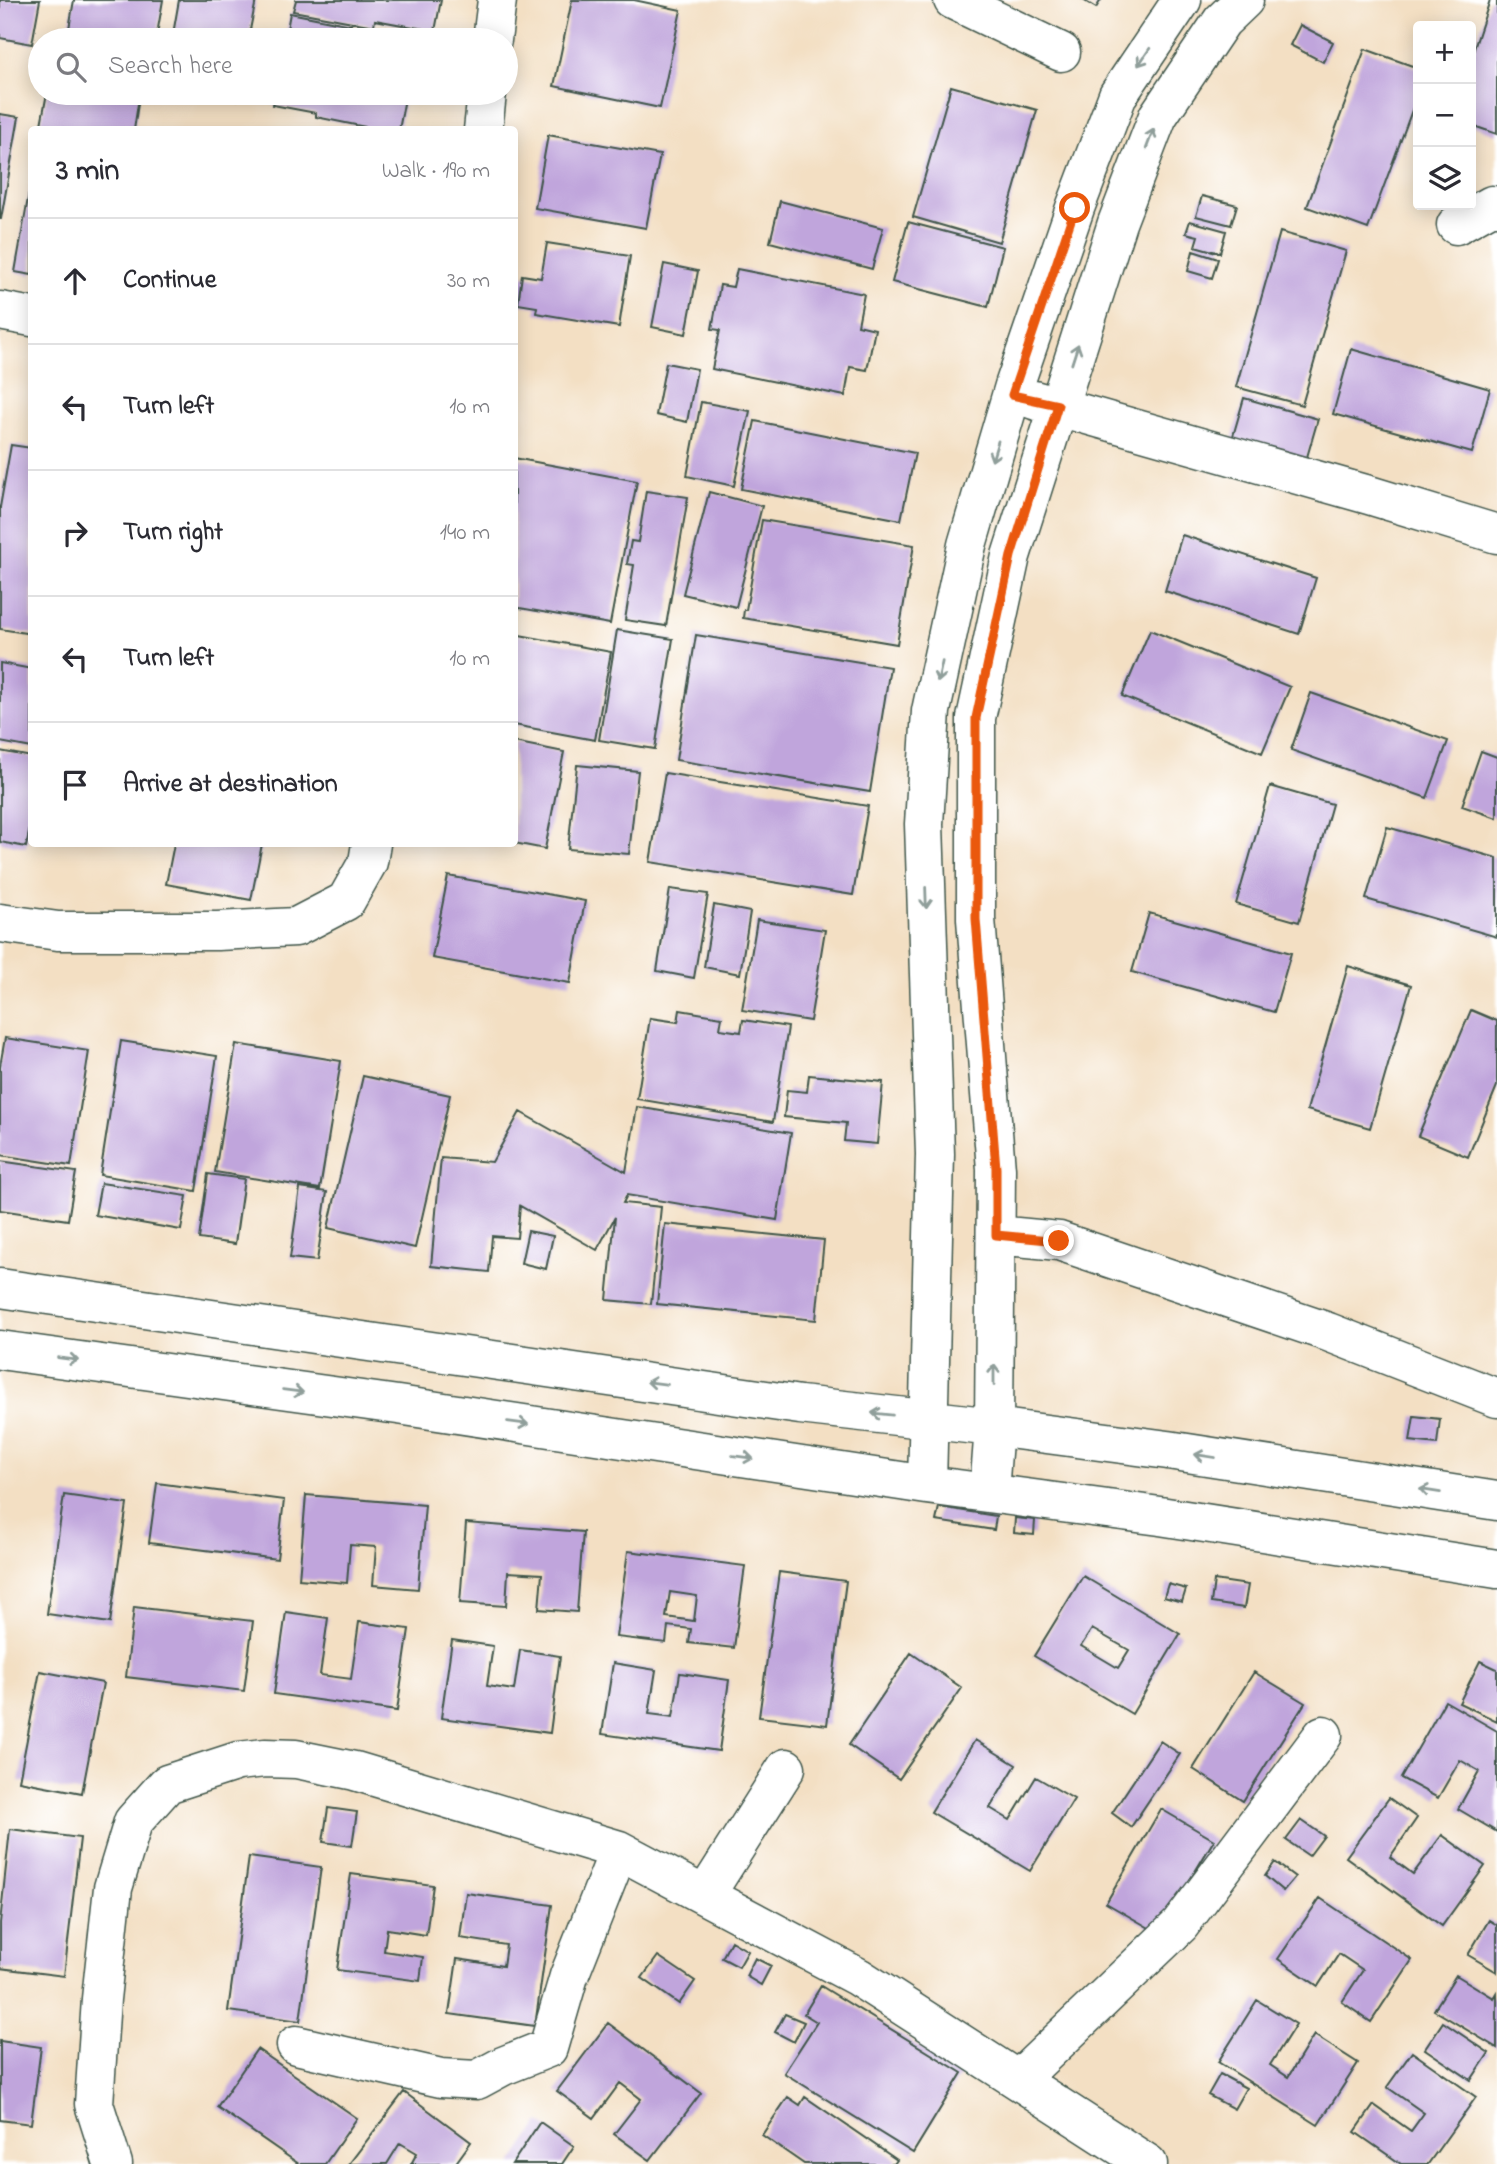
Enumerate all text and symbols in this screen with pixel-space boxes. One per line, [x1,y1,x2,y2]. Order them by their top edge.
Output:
map controls [1413,21,1476,210]
button: + [1413,21,1476,84]
search box [28,28,518,105]
one-way arrow [1137,46,1151,66]
icon: search [52,48,90,86]
text: Search here [108,48,233,86]
button: − [1413,84,1476,147]
one-way arrow [1144,129,1157,150]
button: layers [1413,147,1476,210]
text: 3 min [56,150,119,194]
text: Walk · 190 m [382,155,490,188]
route start [1059,192,1090,223]
icon: ahead [56,262,94,300]
text: Continue [123,262,216,300]
text: 30 m [447,265,490,298]
one-way arrow [1070,343,1082,365]
icon: left [56,388,94,426]
text: Turn left [123,388,214,426]
text: 10 m [449,391,490,424]
one-way arrow [987,440,1000,462]
icon: right [56,514,94,552]
text: Turn right [123,514,223,552]
text: 140 m [440,517,490,550]
icon: left [56,640,94,678]
text: Turn left [123,640,214,678]
text: 10 m [449,643,490,676]
one-way arrow [932,660,946,683]
icon: arrive [56,766,94,804]
text: Arrive at destination [123,766,338,804]
one-way arrow [920,887,933,910]
route end [1043,1225,1074,1256]
one-way arrow [56,1353,78,1366]
one-way arrow [987,1364,1001,1387]
one-way arrow [646,1377,668,1390]
one-way arrow [281,1384,304,1397]
one-way arrow [871,1407,894,1420]
one-way arrow [506,1417,529,1430]
one-way arrow [1194,1449,1217,1462]
one-way arrow [731,1451,754,1464]
one-way arrow [1419,1484,1441,1497]

